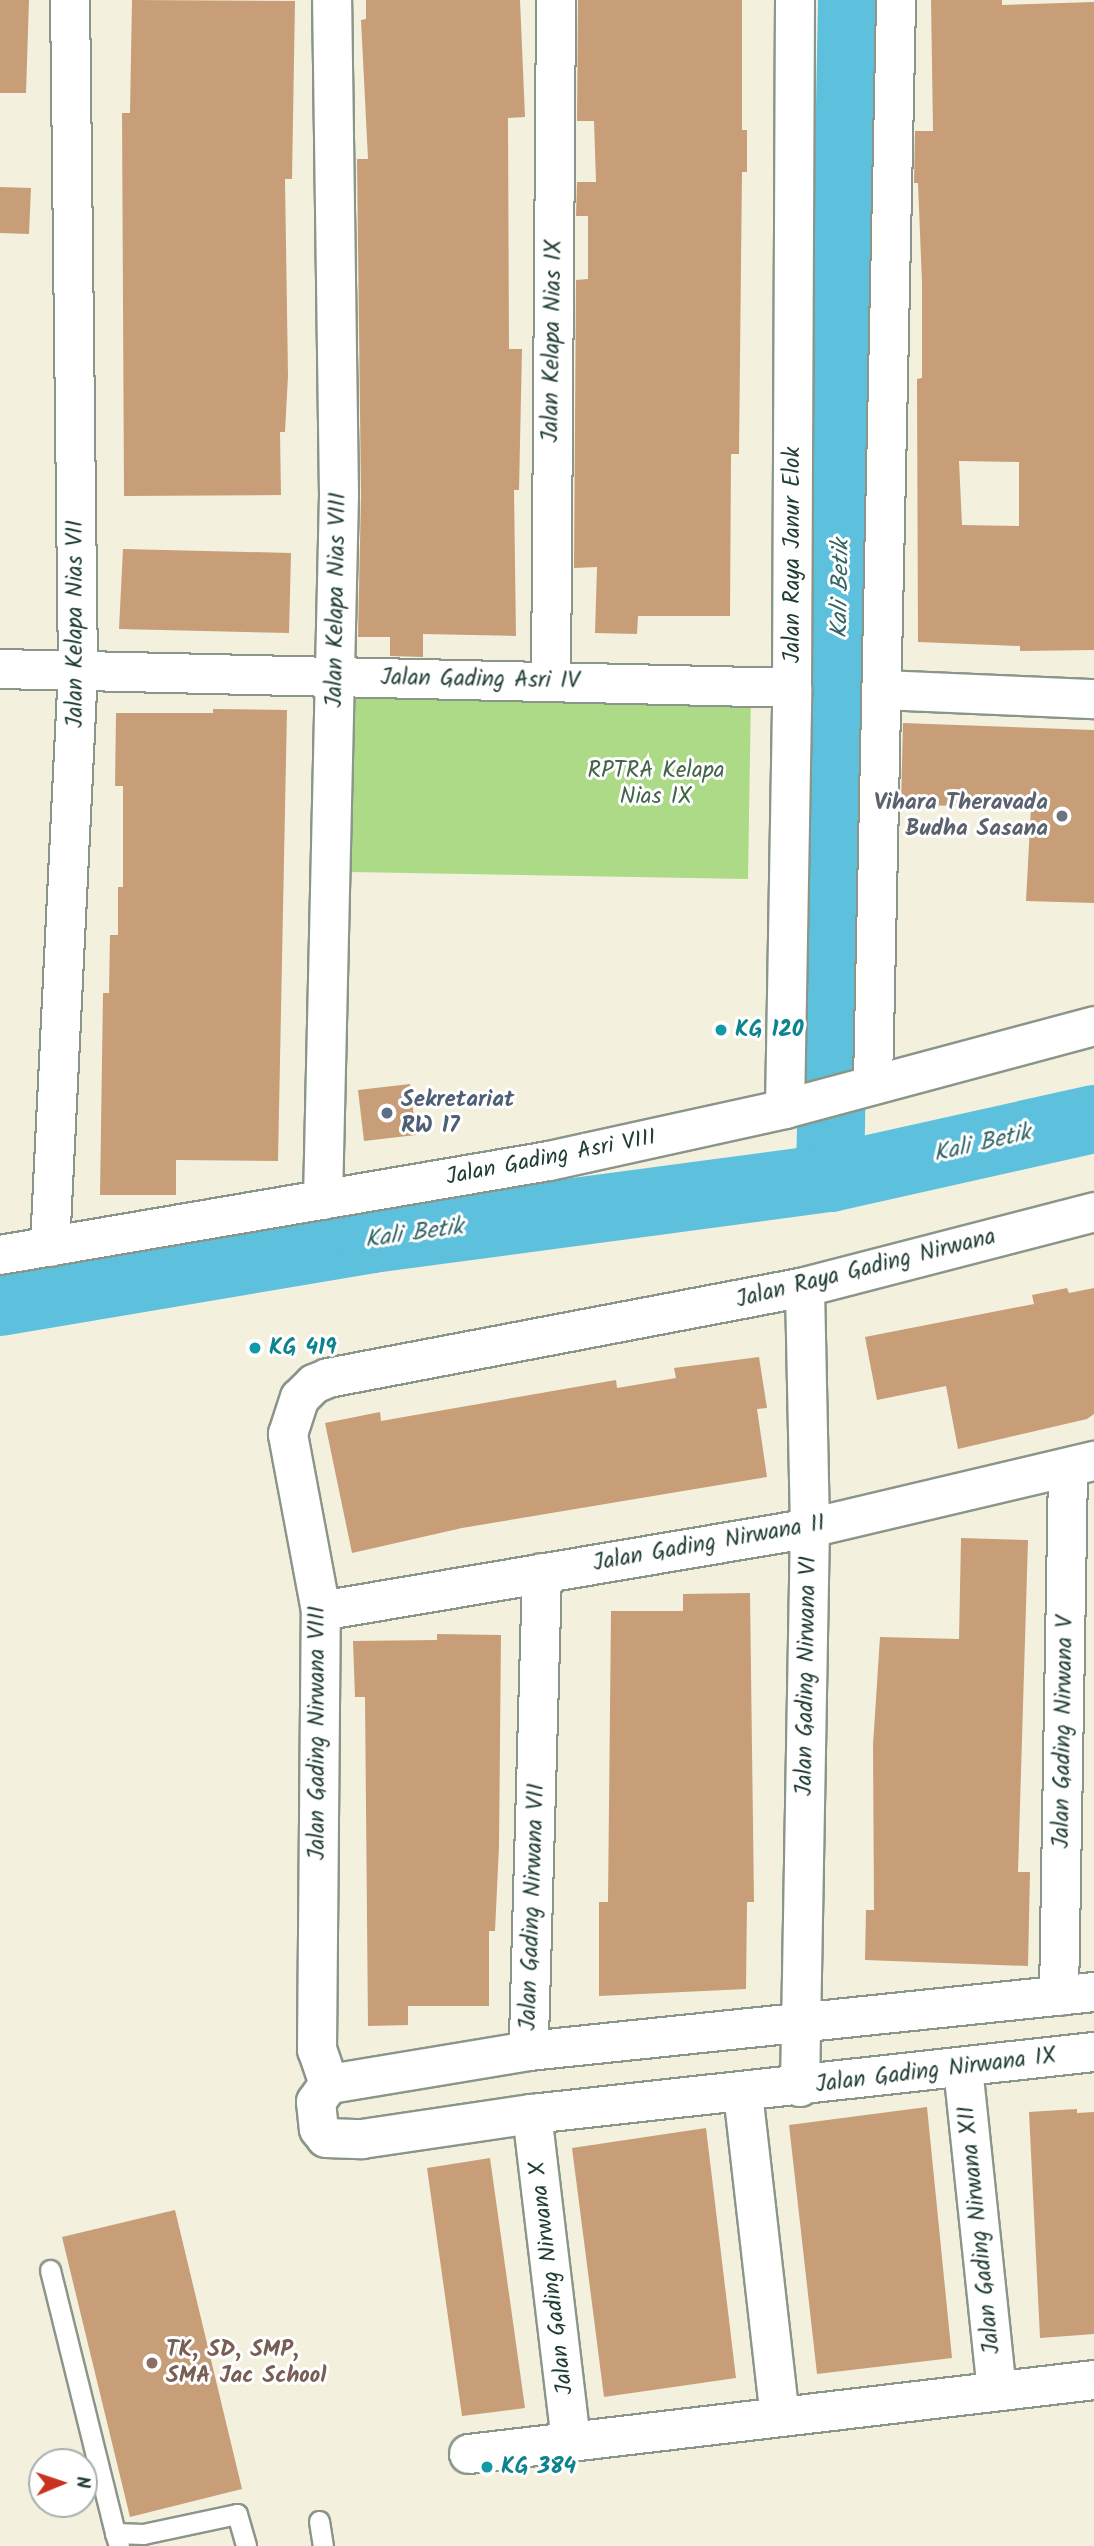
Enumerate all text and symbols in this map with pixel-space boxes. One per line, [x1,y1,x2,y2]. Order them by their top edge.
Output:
street label: Jalan Kelapa Nias IX [537,239,569,443]
street label: Jalan Raya Janur Elok [779,447,807,663]
street label: Jalan Kelapa Nias VIII [321,492,353,708]
street label: Jalan Kelapa Nias VII [62,520,90,728]
water label: Kali Betik [826,539,856,639]
street label: Jalan Gading Asri IV [380,664,580,696]
park label: RPTRA Kelapa Nias IX [587,757,725,811]
place label: Vihara Theravada Budha Sasana [874,789,1048,843]
marker: Vihara Theravada Budha Sasana [1054,808,1070,824]
place label: KG 120 [735,1016,804,1044]
marker: KG 120 [713,1022,729,1038]
place label: Sekretariat RW 17 [401,1086,514,1140]
marker: Sekretariat RW 17 [379,1105,395,1121]
water label: Kali Betik [931,1119,1033,1169]
street label: Jalan Gading Asri VIII [444,1124,658,1192]
water label: Kali Betik [363,1213,465,1255]
street label: Jalan Raya Gading Nirwana [733,1223,999,1315]
place label: KG 419 [269,1334,337,1362]
marker: KG 419 [247,1340,263,1356]
street label: Jalan Gading Nirwana II [591,1510,827,1578]
street label: Jalan Gading Nirwana VI [791,1556,823,1796]
street label: Jalan Gading Nirwana VIII [304,1606,332,1860]
street label: Jalan Gading Nirwana V [1048,1615,1080,1849]
street label: Jalan Gading Nirwana VII [515,1783,551,2031]
street label: Jalan Gading Nirwana IX [814,2043,1058,2099]
street label: Jalan Gading Nirwana XII [953,2105,1007,2355]
street label: Jalan Gading Nirwana X [524,2160,580,2396]
place label: TK, SD, SMP, SMA Jac School [166,2336,326,2390]
marker: TK, SD, SMP, SMA Jac School [144,2355,160,2371]
north arrow [28,2448,98,2518]
place label: KG 384 [501,2453,576,2481]
marker: KG 384 [479,2459,495,2475]
text: N [67,2476,97,2489]

